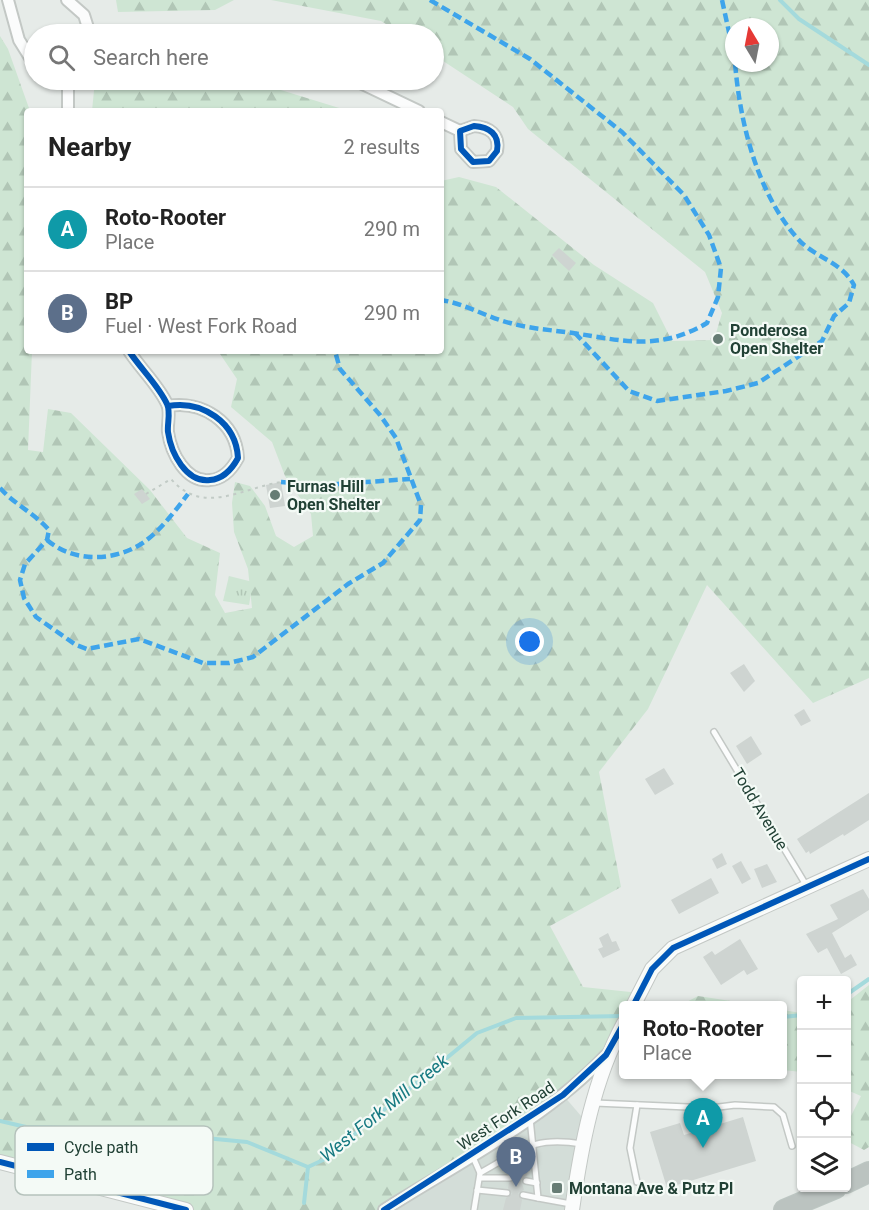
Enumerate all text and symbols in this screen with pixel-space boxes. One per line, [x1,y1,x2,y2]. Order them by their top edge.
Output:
north arrow [725,18,779,72]
search box [24,24,444,90]
icon: search [45,41,78,74]
text: Search here [93,45,209,70]
text: Nearby [48,132,131,162]
text: 2 results [344,135,420,159]
text: Roto-Rooter [105,205,226,230]
text: A [61,217,74,241]
text: 290 m [364,217,420,241]
text: Place [105,230,154,254]
text: BP [105,289,133,314]
text: B [61,301,74,325]
text: 290 m [364,301,420,325]
text: Fuel · West Fork Road [105,314,297,338]
place label: Ponderosa Open Shelter [730,321,823,358]
marker: Ponderosa Open Shelter [711,332,725,346]
place label: Furnas Hill Open Shelter [287,477,380,514]
marker: Furnas Hill Open Shelter [268,488,282,502]
your location [515,627,544,656]
street label: Todd Avenue [728,765,792,853]
map controls [797,976,851,1192]
button: + [797,976,851,1030]
popup [619,1001,787,1079]
text: Roto-Rooter [642,1016,764,1041]
button: − [797,1030,851,1084]
text: Place [642,1041,692,1065]
water label: West Fork Mill Creek [316,1049,453,1166]
street label: West Fork Road [454,1078,558,1154]
button: locate [797,1084,851,1138]
pin: A [684,1098,722,1148]
legend [15,1126,213,1195]
text: Cycle path [64,1138,138,1157]
pin: B [496,1138,536,1187]
button: layers [797,1138,851,1192]
text: Path [64,1165,97,1184]
place label: Montana Ave & Putz Pl [569,1179,733,1198]
marker: Montana Ave & Putz Pl [550,1181,564,1195]

